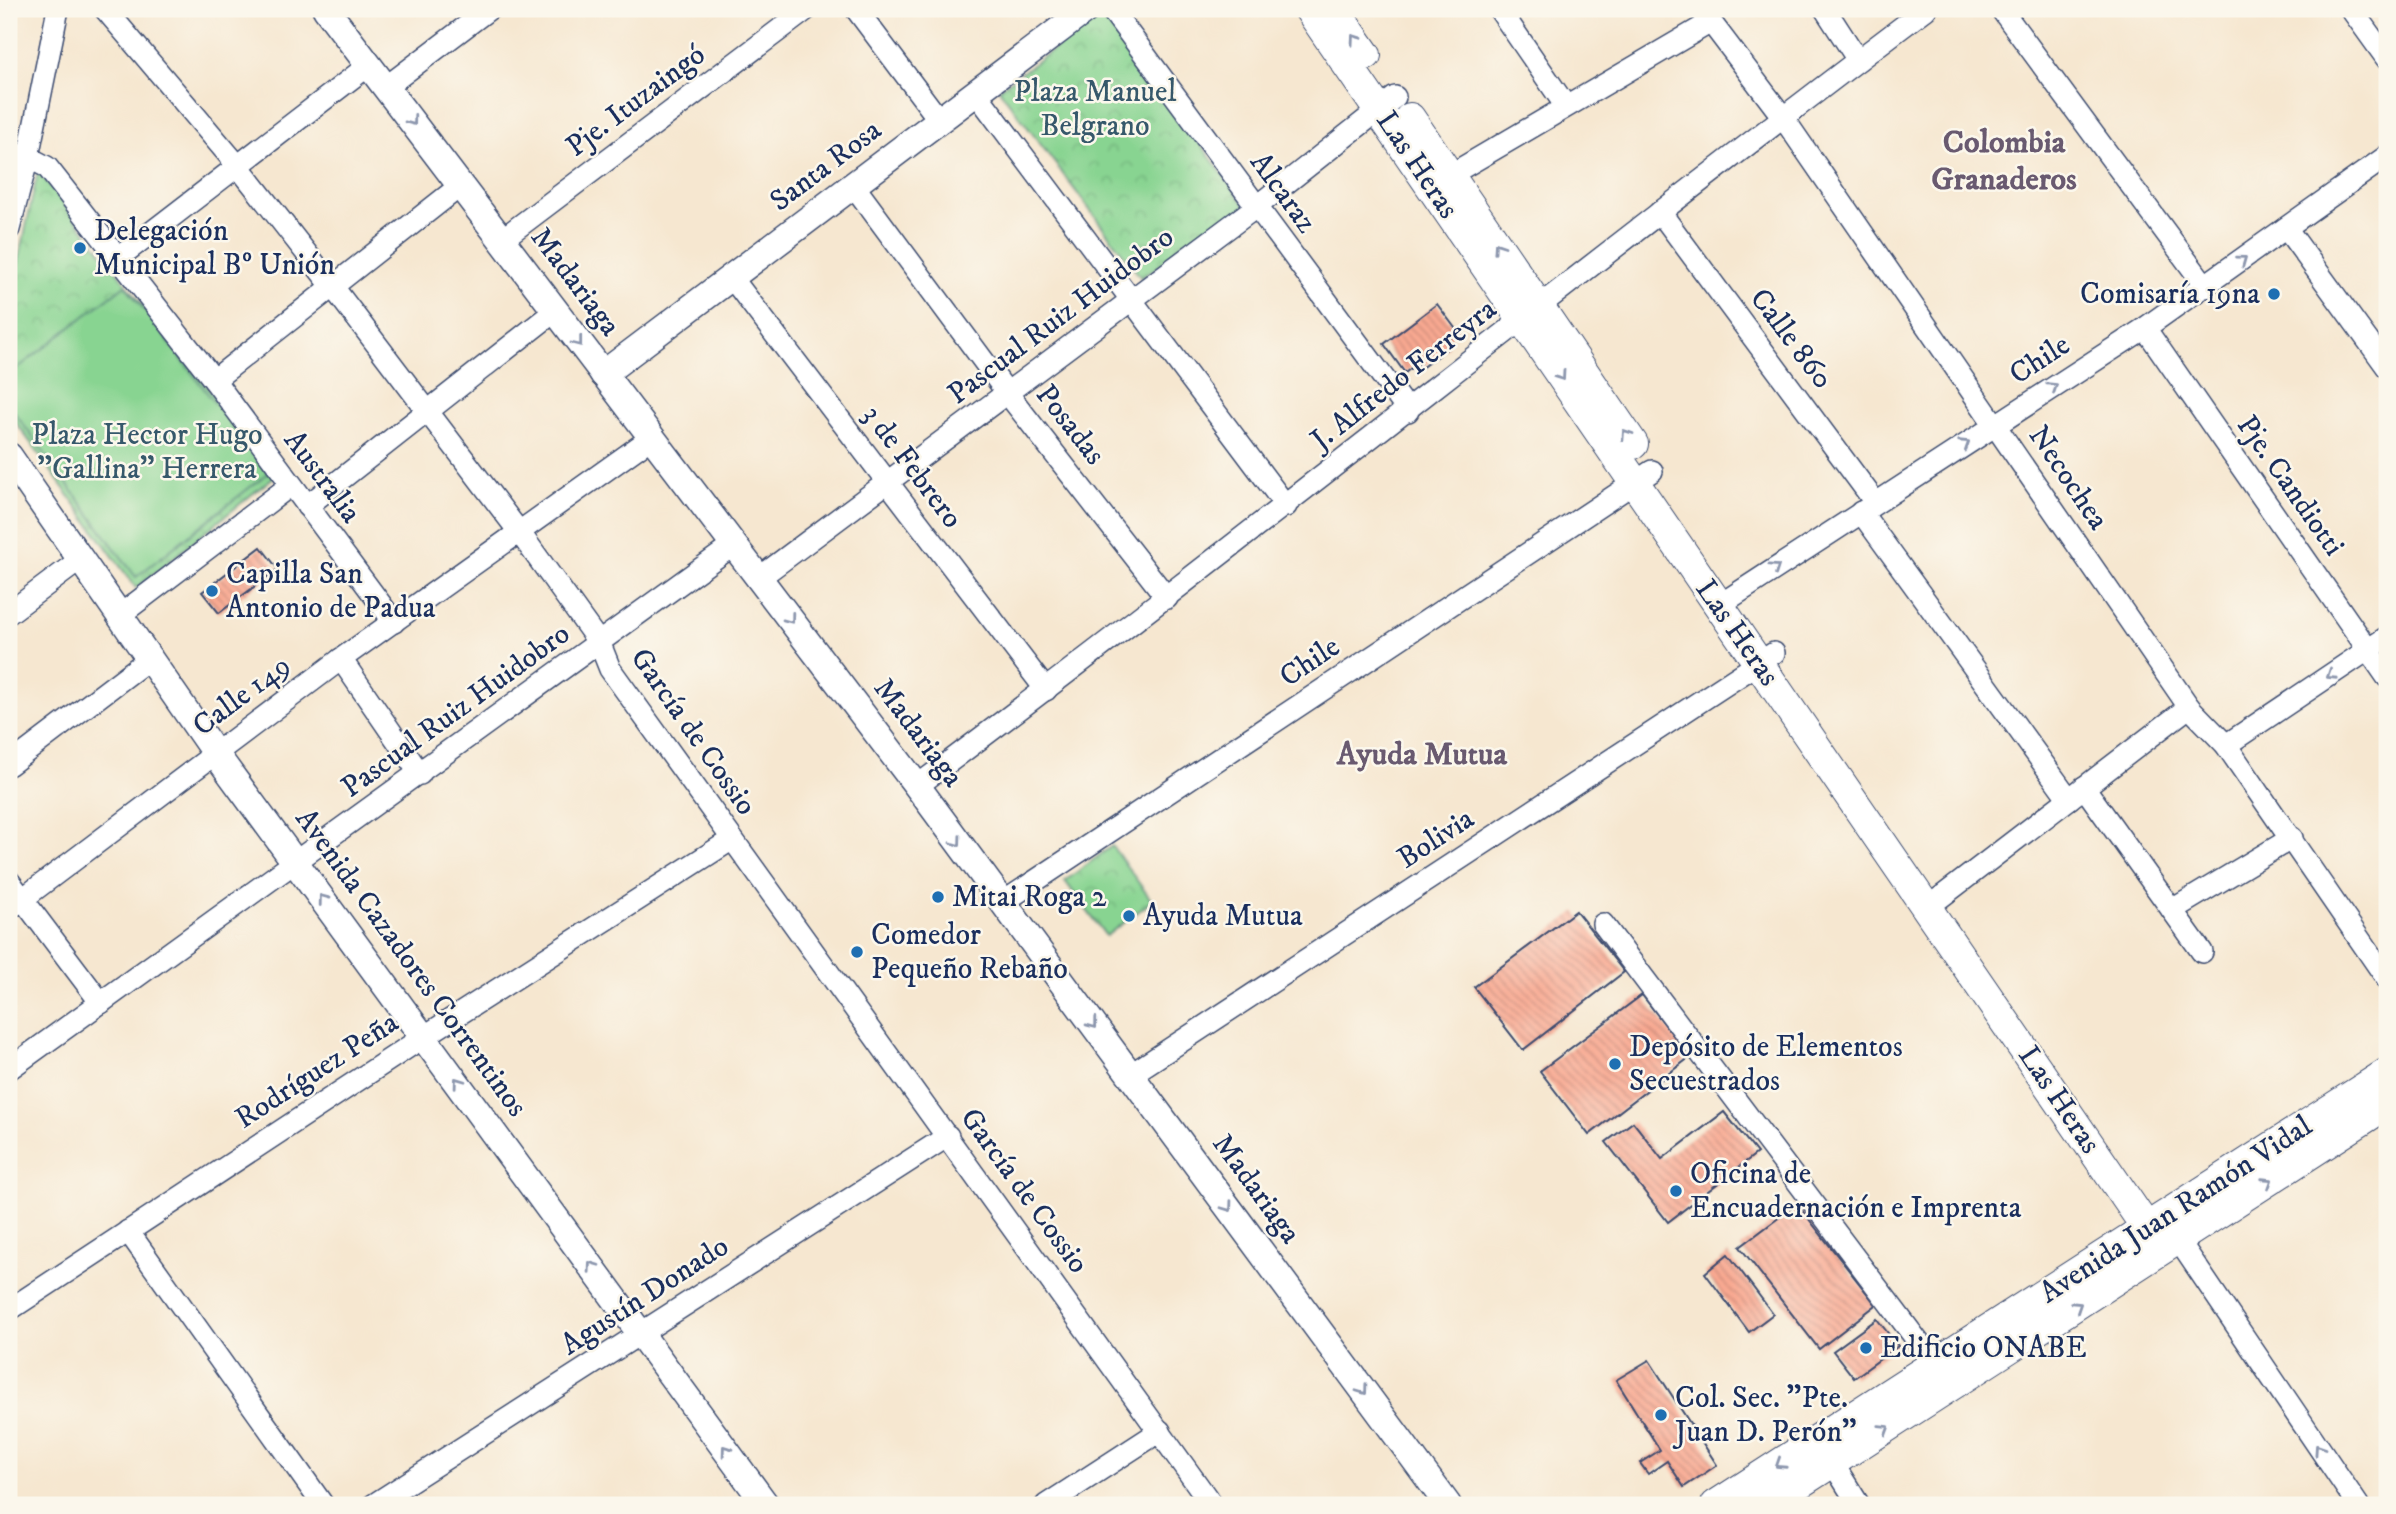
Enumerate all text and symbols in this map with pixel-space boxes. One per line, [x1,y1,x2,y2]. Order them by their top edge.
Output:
one-way arrow [1351,34,1363,47]
street label: Pje. Ituzaingó [559,37,713,165]
park label: Plaza Manuel Belgrano [1014,74,1176,145]
street label: Las Heras [1368,104,1466,226]
street label: Santa Rosa [763,112,889,220]
one-way arrow [403,114,416,126]
district label: Colombia Granaderos [1931,123,2077,200]
street label: Alcaraz [1241,145,1325,241]
place label: Delegación Municipal Bº Unión [94,213,335,284]
street label: Pascual Ruiz Huidobro [941,219,1181,413]
street label: Madariaga [522,220,628,344]
marker: Delegación Municipal Bº Unión [72,240,88,256]
one-way arrow [1493,241,1506,254]
one-way arrow [2234,256,2247,269]
place label: Comisaría 19na [2080,276,2260,313]
street label: Calle 860 [1741,281,1841,397]
marker: Comisaría 19na [2266,286,2282,302]
street label: J. Alfredo Ferreyra [1302,291,1504,461]
street label: Chile [2003,327,2077,393]
one-way arrow [570,334,583,347]
one-way arrow [1553,368,1565,381]
street label: Posadas [1027,377,1113,473]
one-way arrow [2045,383,2058,396]
street label: 3 de Febrero [854,398,970,536]
street label: Pje. Candiotti [2228,409,2352,563]
park label: Plaza Hector Hugo "Gallina" Herrera [31,417,263,488]
street label: Necochea [2020,419,2116,537]
street label: Australia [275,423,369,531]
one-way arrow [1622,429,1635,442]
one-way arrow [1958,439,1971,452]
place label: Capilla San Antonio de Padua [226,556,436,627]
one-way arrow [1767,564,1780,577]
street label: Las Heras [1687,572,1787,694]
marker: Capilla San Antonio de Padua [204,583,220,599]
one-way arrow [782,611,794,624]
street label: Pascual Ruiz Huidobro [334,616,578,806]
street label: Chile [1273,629,1347,695]
street label: García de Cossio [622,641,764,823]
street label: Calle 149 [186,647,298,745]
one-way arrow [2326,667,2339,679]
street label: Madariaga [865,671,971,795]
district label: Ayuda Mutua [1336,735,1508,775]
street label: Bolivia [1391,801,1481,877]
street label: Avenida Cazadores Correntinos [287,802,535,1124]
one-way arrow [949,834,961,847]
place label: Mitai Roga 2 [952,879,1107,916]
marker: Mitai Roga 2 [930,889,946,905]
one-way arrow [319,894,331,907]
place label: Ayuda Mutua [1143,898,1303,935]
marker: Ayuda Mutua [1121,908,1137,924]
place label: Comedor Pequeño Rebaño [871,917,1068,988]
marker: Comedor Pequeño Rebaño [849,944,865,960]
street label: Rodríguez Peña [228,1004,406,1137]
one-way arrow [1084,1017,1097,1029]
place label: Depósito de Elementos Secuestrados [1629,1029,1903,1100]
street label: Las Heras [2010,1039,2108,1161]
marker: Depósito de Elementos Secuestrados [1607,1056,1623,1072]
one-way arrow [454,1077,467,1090]
street label: García de Cossio [952,1101,1096,1281]
street label: Avenida Juan Ramón Vidal [2033,1108,2319,1312]
street label: Madariaga [1204,1127,1308,1251]
place label: Oficina de Encuadernación e Imprenta [1690,1156,2022,1227]
one-way arrow [2260,1178,2273,1191]
marker: Oficina de Encuadernación e Imprenta [1668,1183,1684,1199]
one-way arrow [1220,1199,1232,1212]
street label: Agustín Donado [554,1228,736,1364]
one-way arrow [588,1261,600,1274]
one-way arrow [2069,1302,2082,1314]
place label: Edificio ONABE [1880,1330,2087,1367]
marker: Edificio ONABE [1858,1340,1874,1356]
place label: Col. Sec. "Pte. Juan D. Perón" [1672,1380,1857,1451]
one-way arrow [1355,1382,1367,1395]
marker: Col. Sec. "Pte. Juan D. Perón" [1653,1407,1669,1423]
one-way arrow [1878,1424,1891,1437]
one-way arrow [2315,1444,2327,1457]
one-way arrow [722,1445,734,1458]
one-way arrow [1775,1456,1788,1468]

